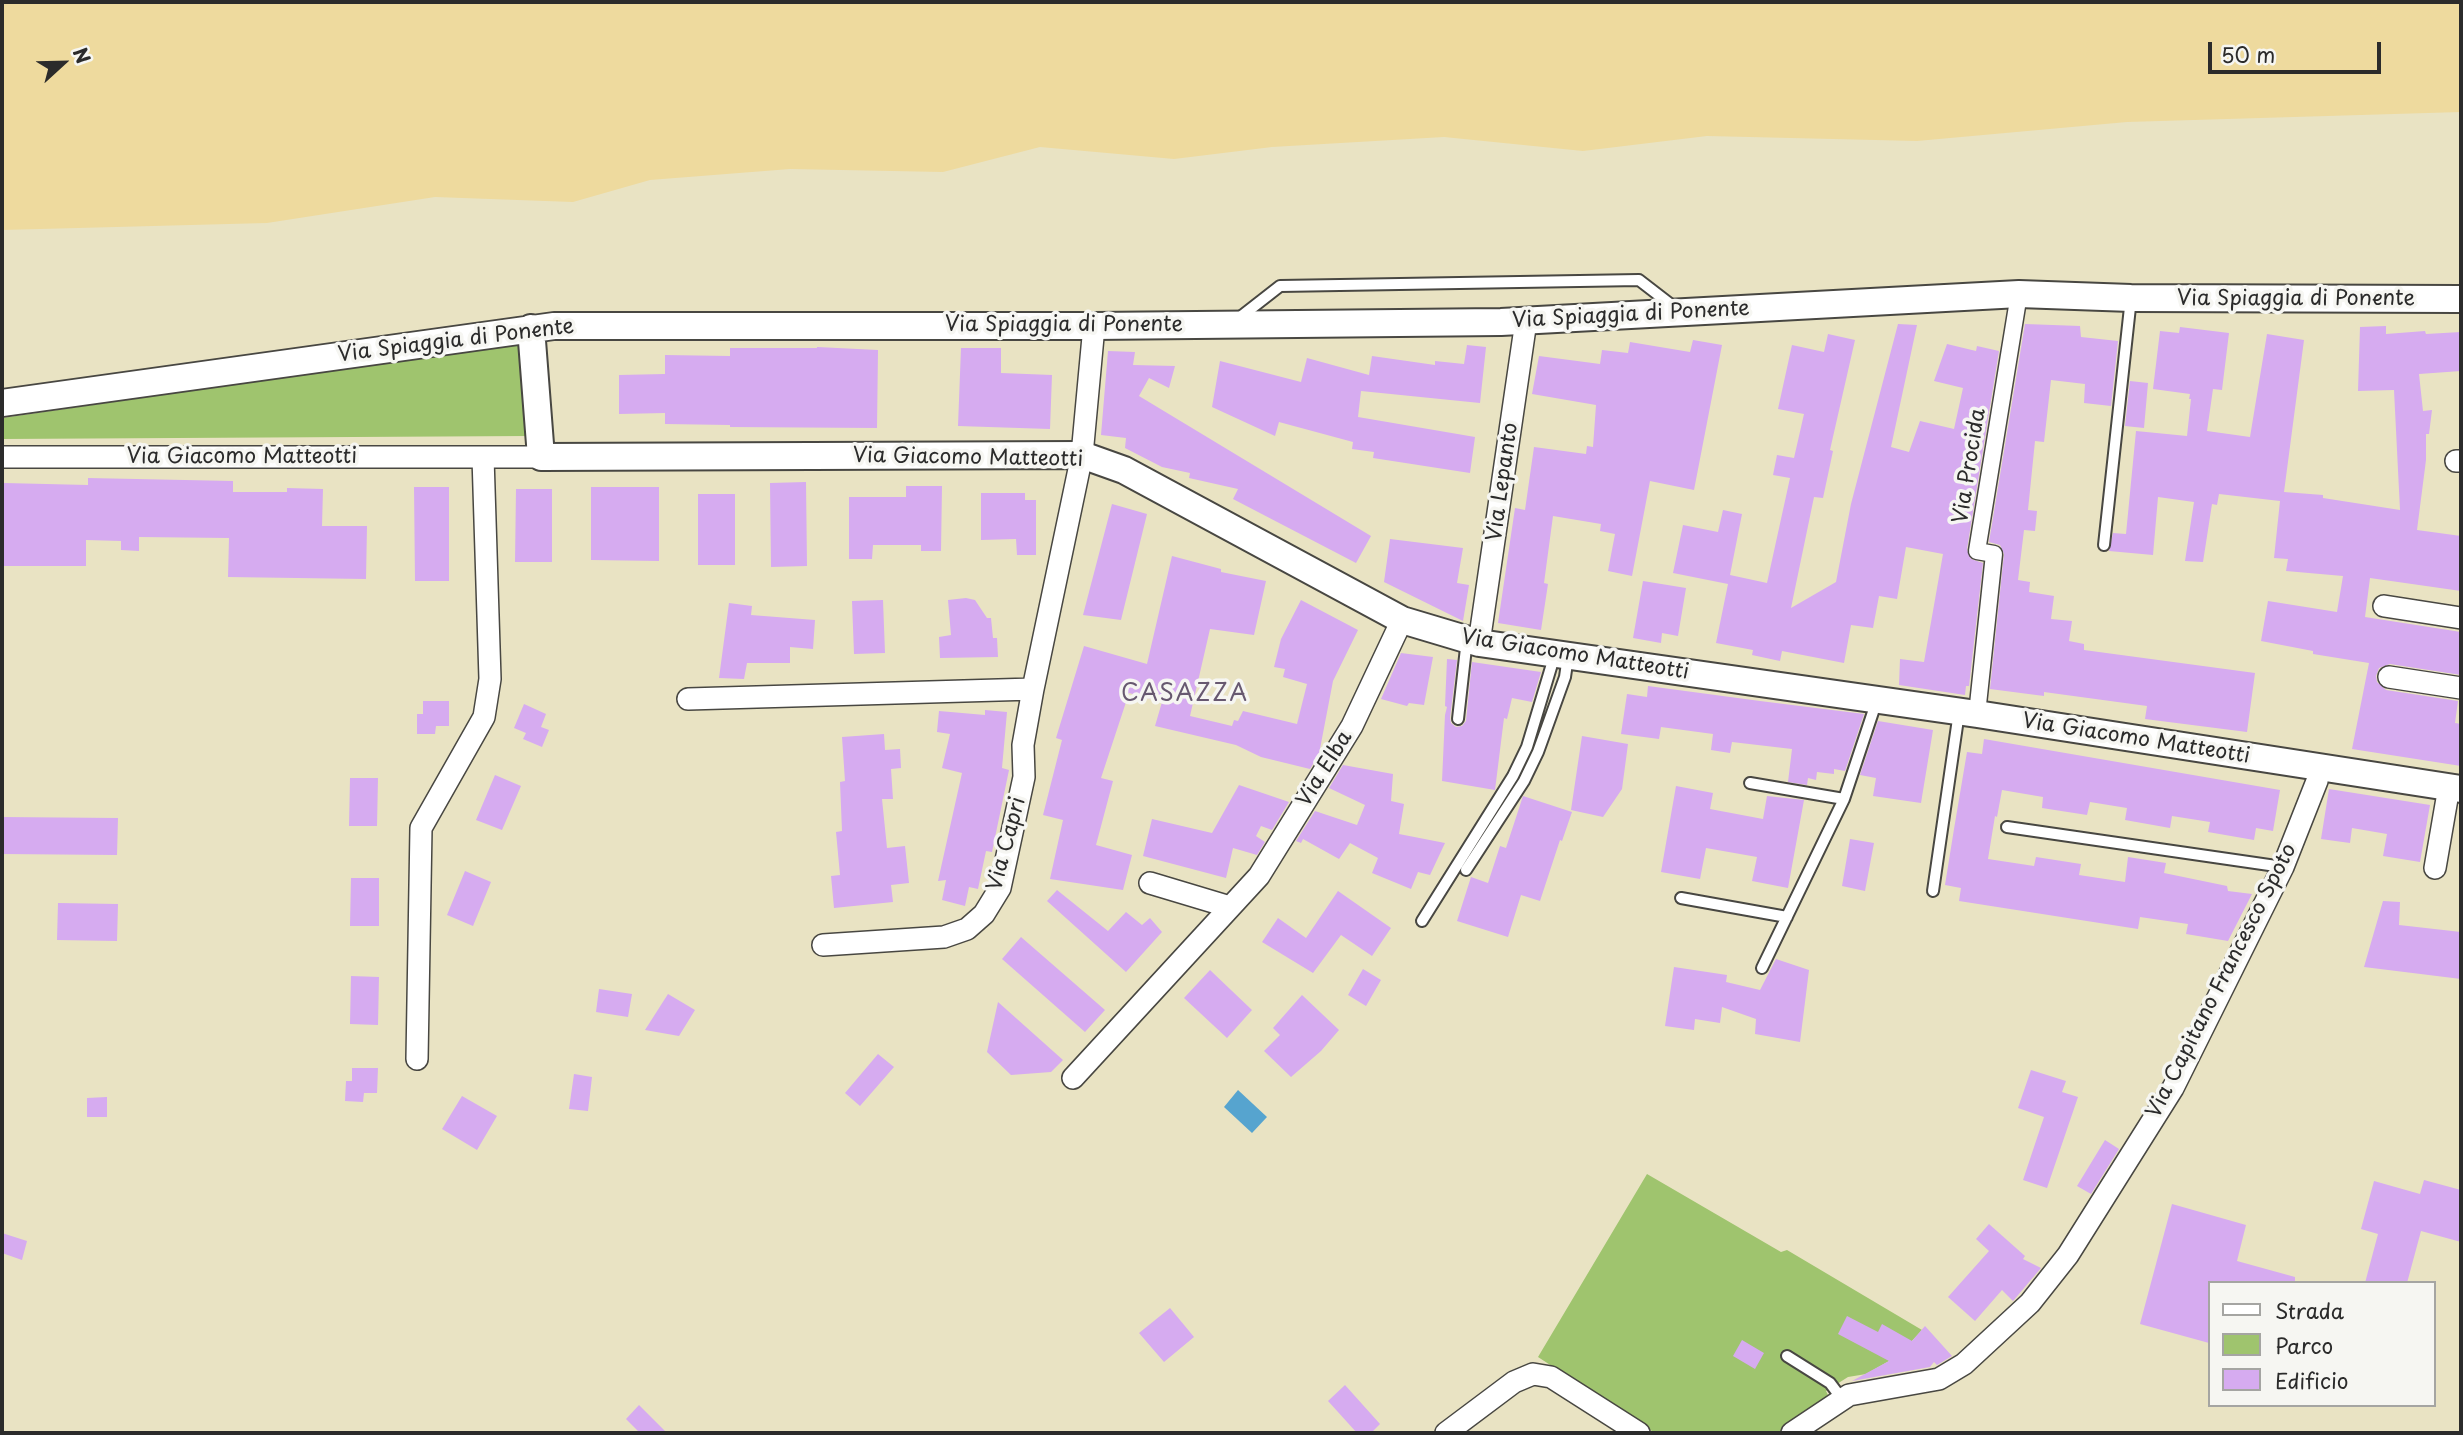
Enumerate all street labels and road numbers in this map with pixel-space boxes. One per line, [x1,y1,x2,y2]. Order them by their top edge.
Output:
street label: Via Spiaggia di Ponente [2177,286,2415,312]
street label: Via Spiaggia di Ponente [1512,296,1750,334]
street label: Via Spiaggia di Ponente [945,312,1183,338]
street label: Via Spiaggia di Ponente [336,314,576,368]
street label: Via Procida [1948,407,1992,525]
street label: Via Lepanto [1482,421,1524,543]
street label: Via Giacomo Matteotti [853,443,1083,473]
street label: Via Giacomo Matteotti [127,444,357,470]
street label: Via Giacomo Matteotti [1459,625,1691,685]
street label: Via Giacomo Matteotti [2020,709,2252,769]
street label: Via Elba [1292,726,1358,812]
street label: Via Capri [982,794,1032,894]
street label: Via Capitano Francesco Spoto [2142,840,2302,1122]

